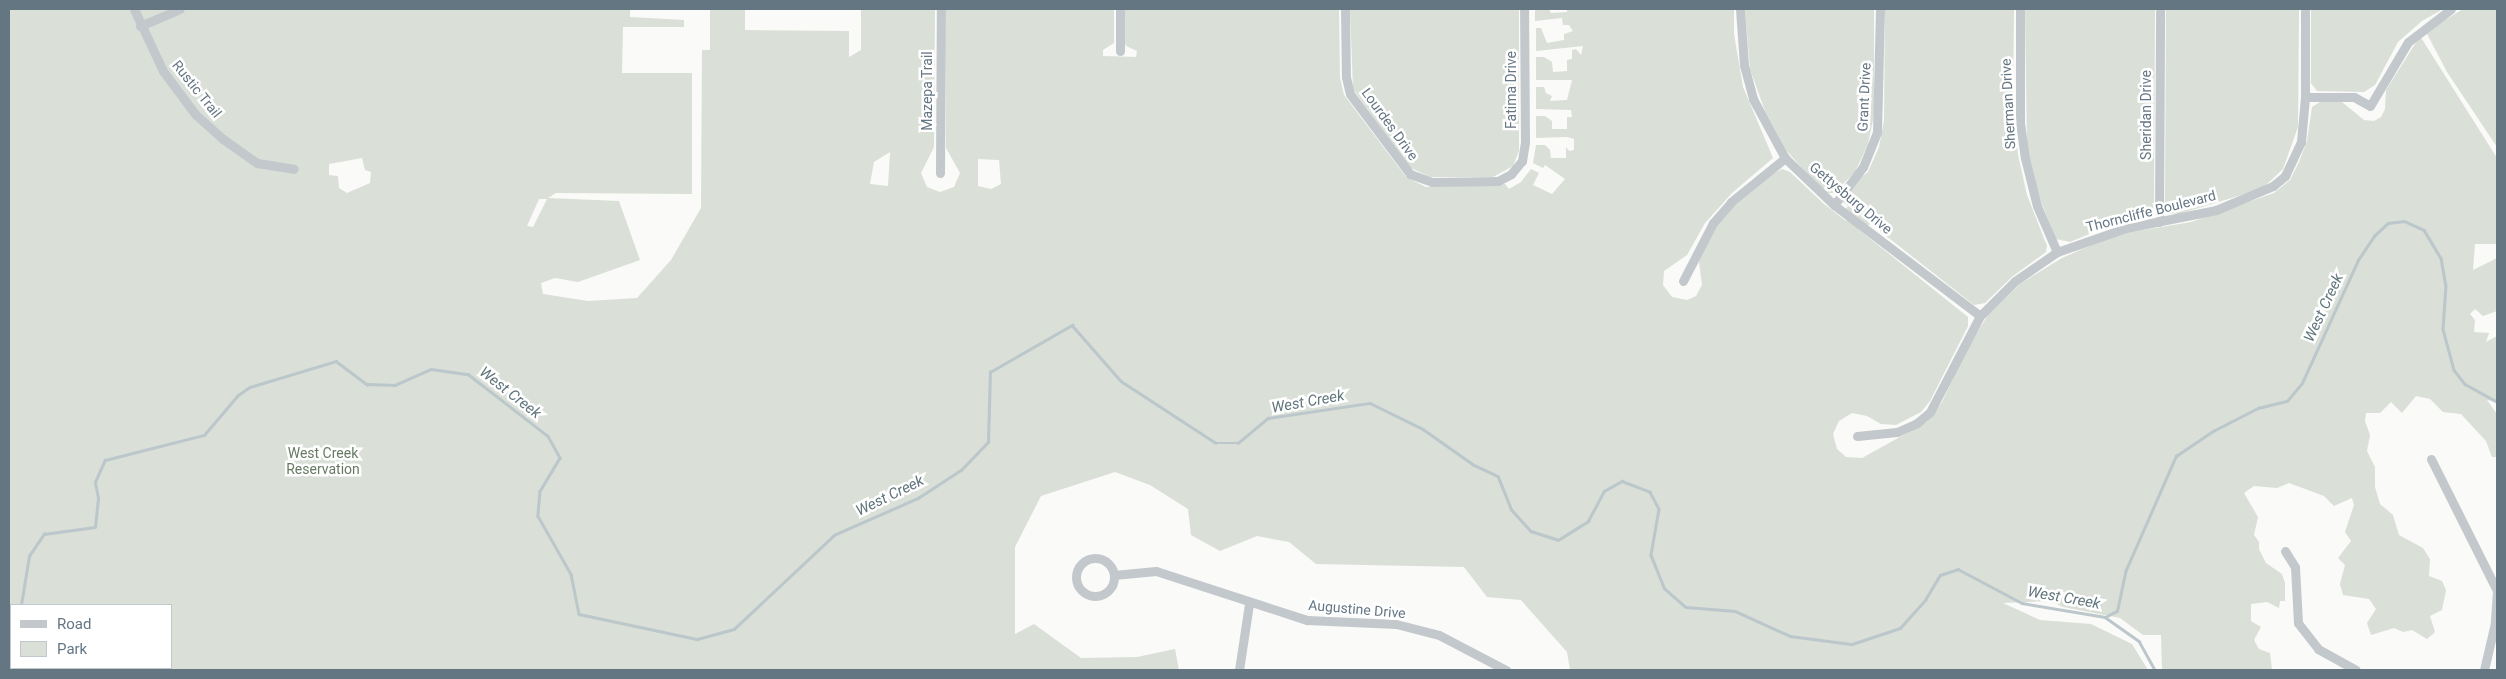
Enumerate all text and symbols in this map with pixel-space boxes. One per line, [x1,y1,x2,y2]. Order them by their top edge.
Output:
street label: Mazepa Trail [919,51,935,131]
street label: Fatima Drive [1503,51,1519,129]
street label: Rustic Trail [169,57,225,121]
street label: Sherman Drive [1997,58,2019,150]
street label: Grant Drive [1854,62,1874,132]
street label: Sheridan Drive [2138,70,2154,160]
street label: Lourdes Drive [1358,85,1422,163]
street label: Gettysburg Drive [1806,158,1896,238]
street label: Thorncliffe Boulevard [2084,187,2218,235]
water label: West Creek [2300,271,2348,345]
water label: West Creek [476,363,544,423]
water label: West Creek [1270,387,1346,417]
park label: West Creek Reservation [286,445,360,478]
water label: West Creek [853,472,927,520]
water label: West Creek [2026,583,2102,613]
street label: Augustine Drive [1308,596,1406,622]
legend [10,604,172,669]
text: Road [57,615,91,633]
text: Park [57,640,87,658]

